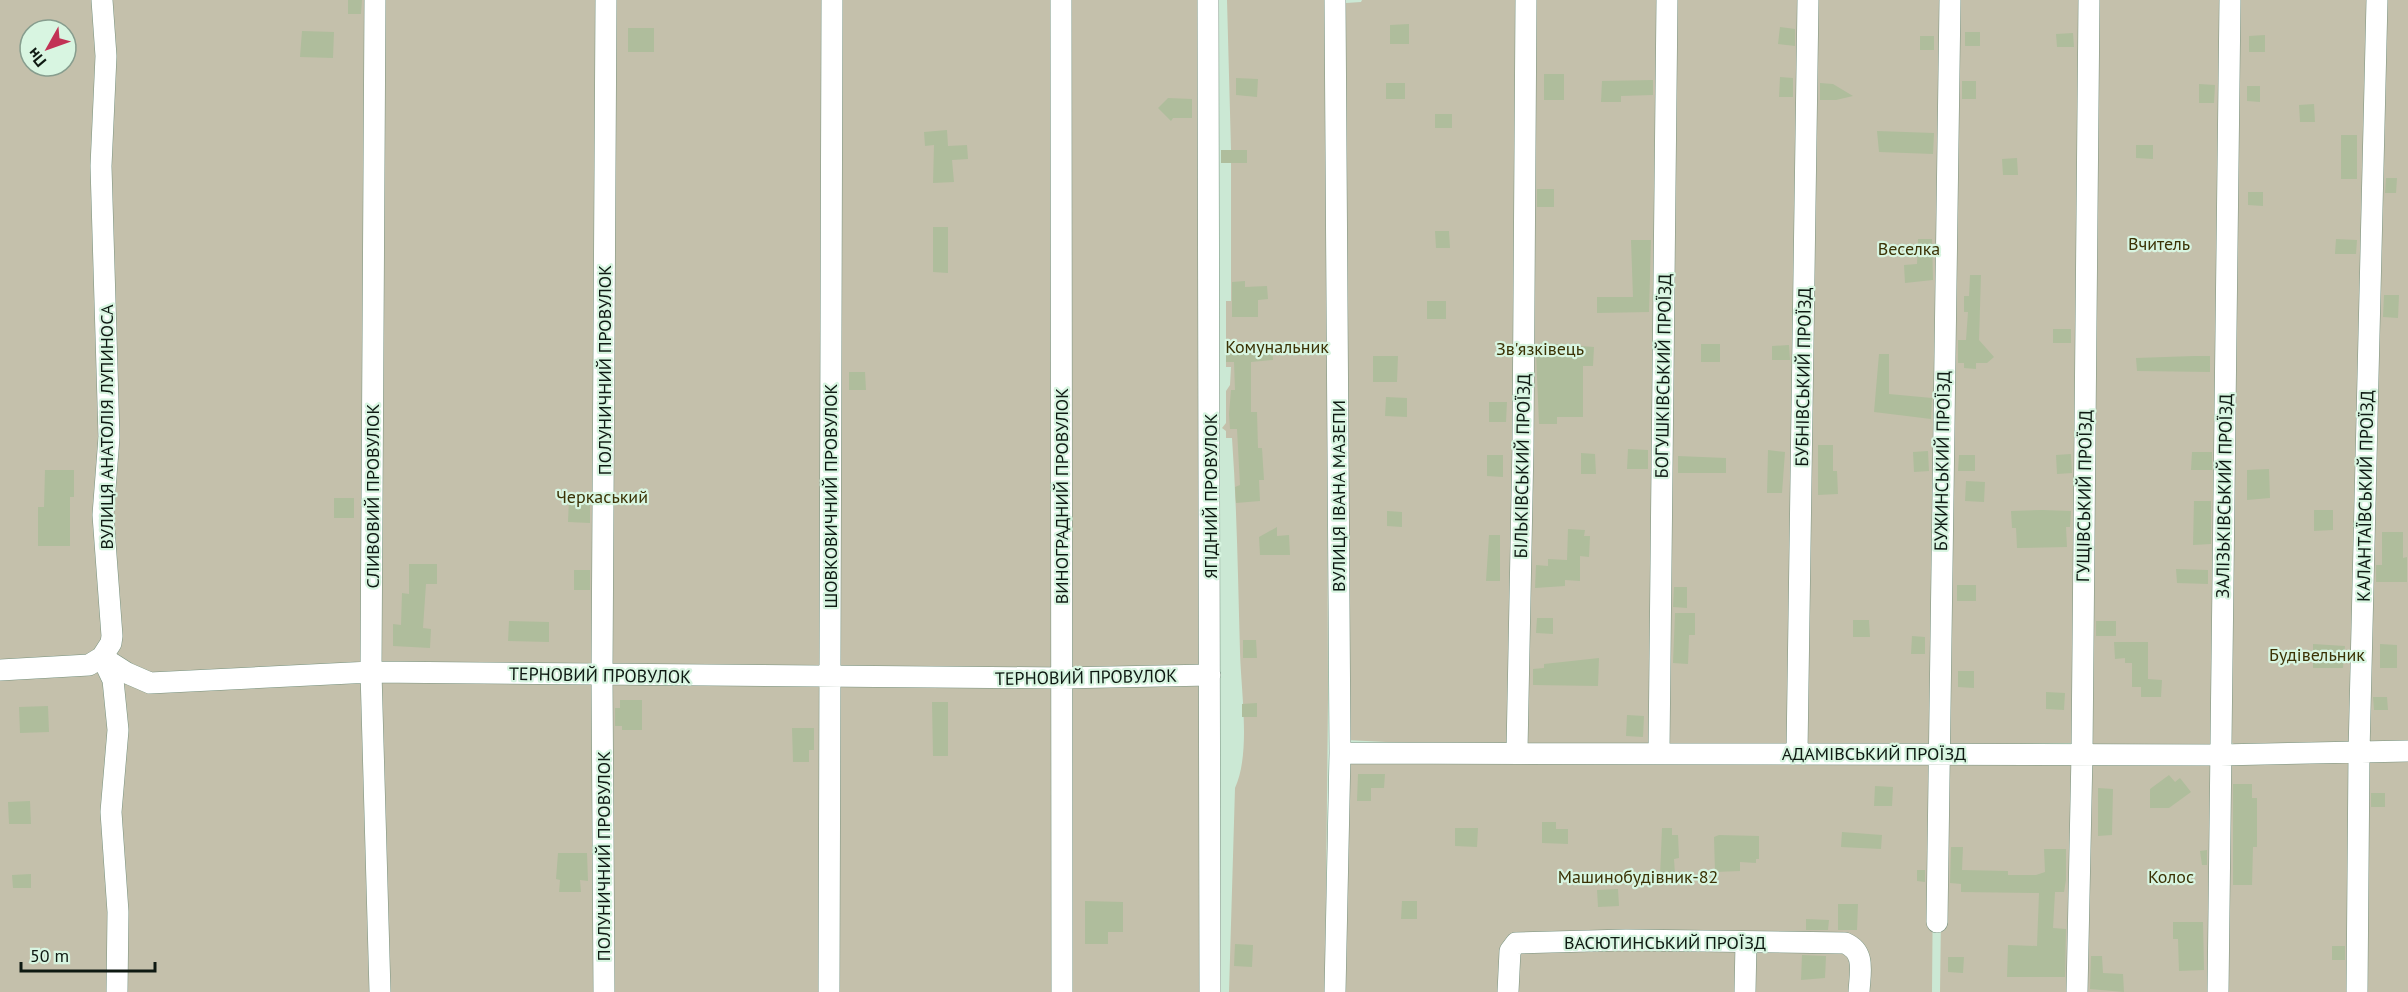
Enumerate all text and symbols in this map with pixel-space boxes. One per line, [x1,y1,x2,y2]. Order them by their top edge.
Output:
north arrow [18,18,78,78]
text: Пн [23,44,50,71]
park label: Вчитель [2128,232,2190,255]
park label: Веселка [1878,237,1940,260]
street label: ПОЛУНИЧНИЙ ПРОВУЛОК [593,265,616,475]
street label: БОГУШКІВСЬКИЙ ПРОЇЗД [1650,273,1676,479]
street label: БУБНІВСЬКИЙ ПРОЇЗД [1790,287,1816,467]
street label: ВУЛИЦЯ АНАТОЛІЯ ЛУПИНОСА [95,304,118,549]
park label: Комунальник [1225,335,1329,358]
park label: Зв'язківець [1496,337,1584,360]
street label: БУЖИНСЬКИЙ ПРОЇЗД [1929,371,1955,551]
street label: БІЛЬКІВСЬКИЙ ПРОЇЗД [1509,373,1535,559]
street label: ШОВКОВИЧНИЙ ПРОВУЛОК [819,383,842,609]
street label: ВИНОГРАДНИЙ ПРОВУЛОК [1050,388,1073,604]
street label: КАЛАНТАЇВСЬКИЙ ПРОЇЗД [2352,390,2378,602]
street label: ЗАЛІЗЬКІВСЬКИЙ ПРОЇЗД [2211,393,2237,599]
street label: ВУЛИЦЯ ІВАНА МАЗЕПИ [1327,400,1350,592]
street label: СЛИВОВИЙ ПРОВУЛОК [361,404,384,588]
street label: ГУЩІВСЬКИЙ ПРОЇЗД [2071,410,2097,582]
street label: ЯГІДНИЙ ПРОВУЛОК [1199,413,1222,579]
park label: Черкаський [556,485,648,508]
park label: Будівельник [2269,643,2365,666]
street label: ТЕРНОВИЙ ПРОВУЛОК [509,662,691,688]
street label: ТЕРНОВИЙ ПРОВУЛОК [995,664,1177,690]
street label: АДАМІВСЬКИЙ ПРОЇЗД [1782,742,1966,765]
street label: ПОЛУНИЧНИЙ ПРОВУЛОК [592,751,615,961]
park label: Машинобудівник-82 [1558,865,1718,888]
park label: Колос [2148,865,2194,888]
street label: ВАСЮТИНСЬКИЙ ПРОЇЗД [1564,931,1766,954]
scale bar [21,935,154,973]
text: 50 m [30,944,69,967]

